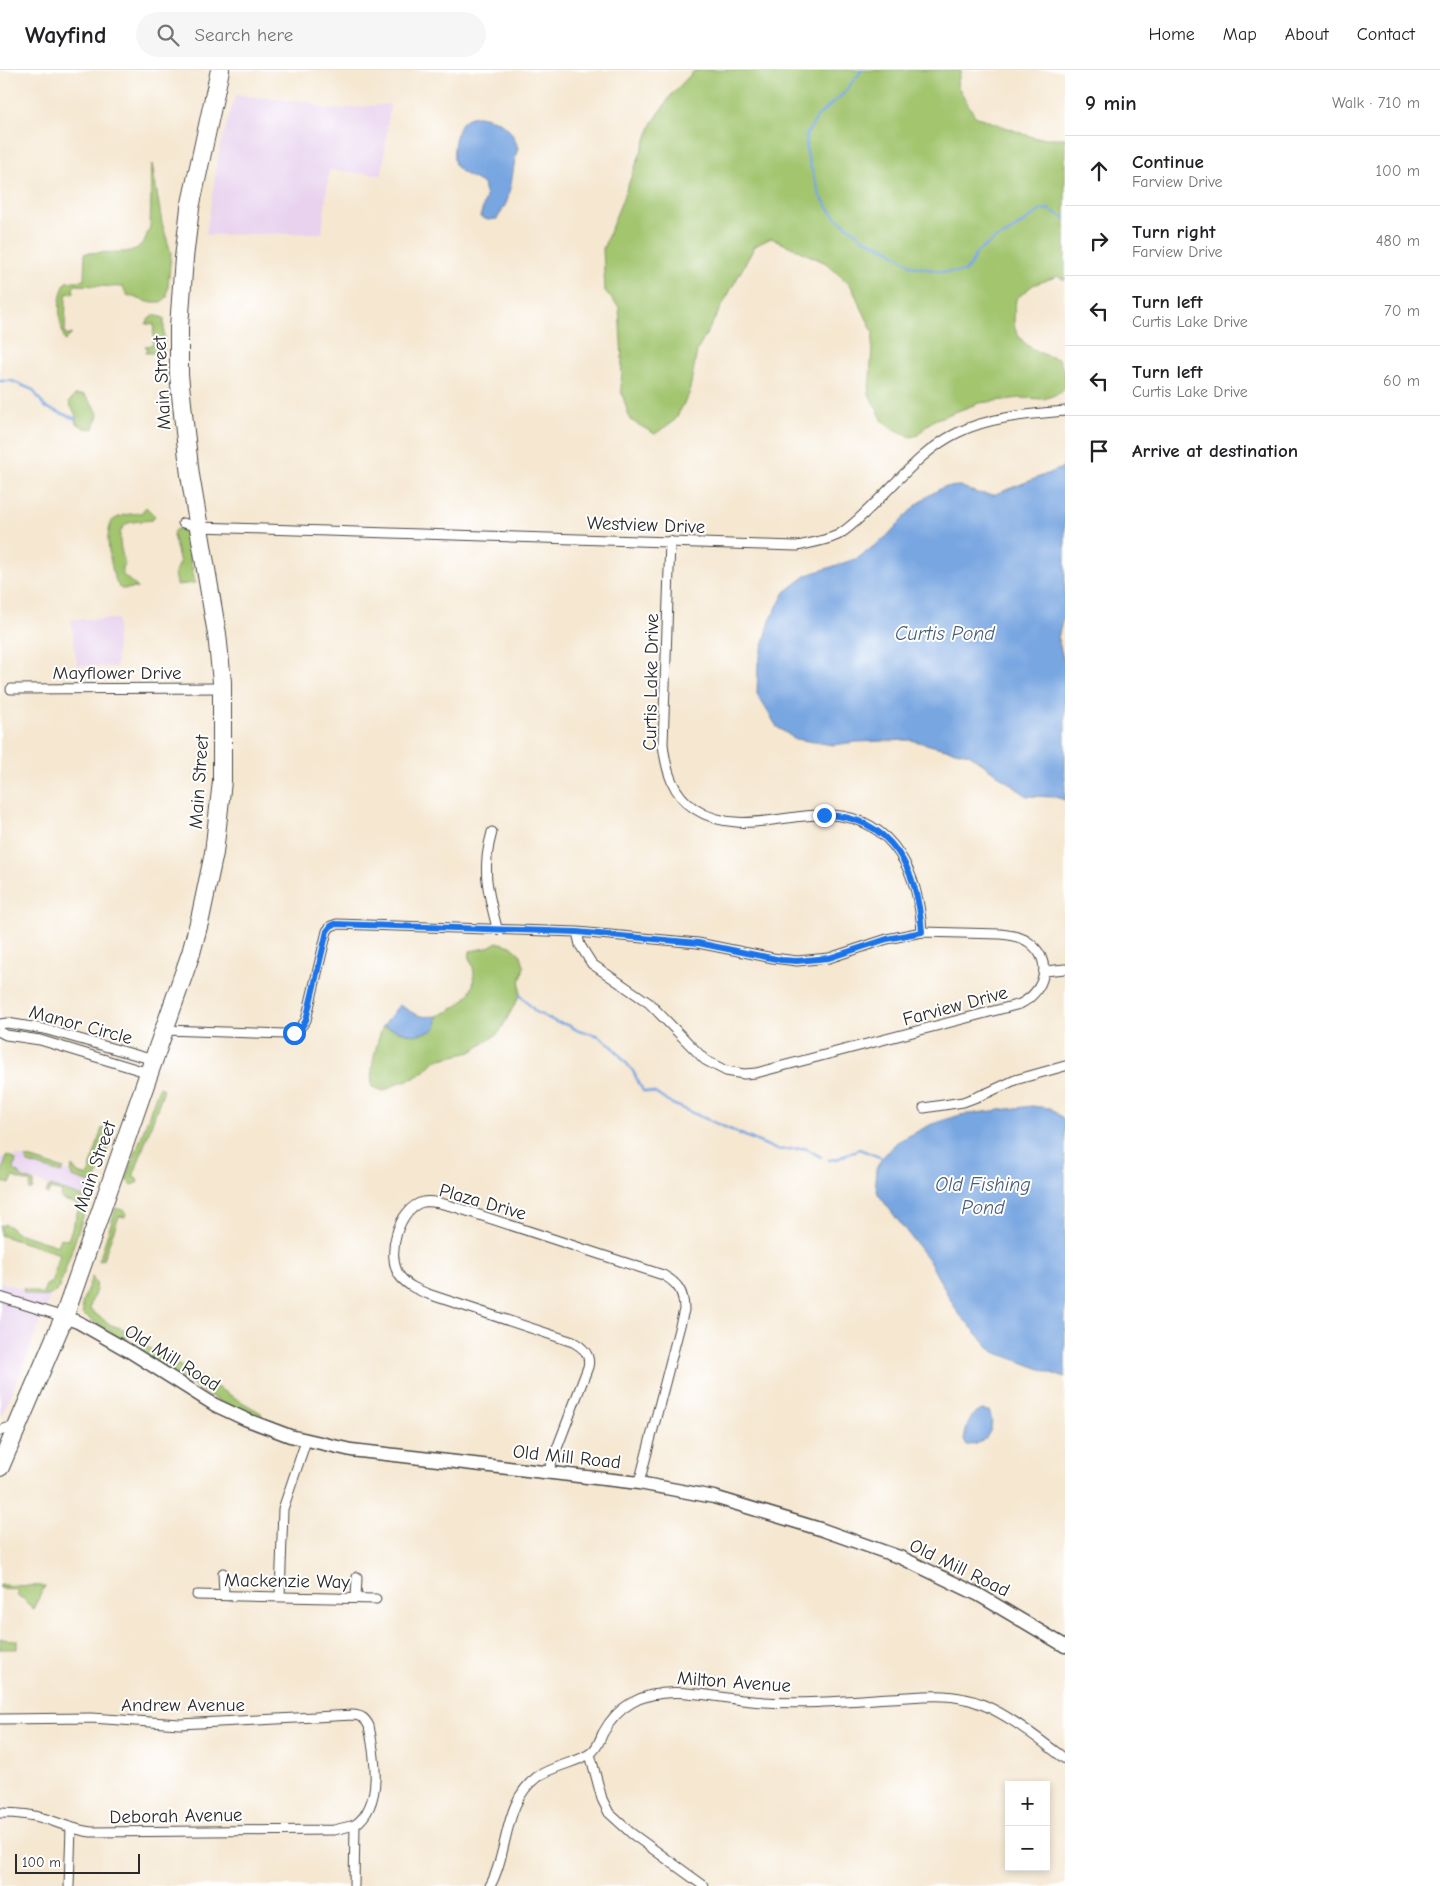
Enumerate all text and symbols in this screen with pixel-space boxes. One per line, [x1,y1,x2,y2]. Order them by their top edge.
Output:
search box [136,12,486,57]
text: Wayfind [25,21,106,49]
icon: search [154,21,182,49]
text: Search here [194,24,293,46]
text: Home [1148,24,1195,45]
text: Map [1223,24,1257,45]
text: About [1285,24,1329,45]
text: Contact [1357,24,1415,45]
text: 9 min [1085,91,1137,115]
text: Walk · 710 m [1332,94,1420,112]
text: Continue [1132,151,1204,173]
icon: ahead [1085,157,1113,185]
text: 100 m [1376,162,1420,180]
text: Farview Drive [1132,173,1223,191]
text: Turn right [1132,221,1216,243]
icon: right [1085,227,1113,255]
text: 480 m [1376,232,1420,250]
text: Farview Drive [1132,243,1223,261]
text: Turn left [1132,291,1203,313]
icon: left [1085,297,1113,325]
text: 70 m [1384,302,1420,320]
text: Curtis Lake Drive [1132,313,1248,331]
street label: Main Street [149,335,175,431]
text: Turn left [1132,361,1203,383]
icon: left [1085,367,1113,395]
text: 60 m [1383,372,1420,390]
text: Curtis Lake Drive [1132,383,1248,401]
icon: arrive [1085,437,1113,465]
text: Arrive at destination [1132,440,1298,462]
street label: Westview Drive [586,512,706,538]
street label: Curtis Lake Drive [639,613,663,751]
water label: Curtis Pond [895,622,996,645]
street label: Mayflower Drive [53,662,181,684]
street label: Main Street [185,734,213,830]
route end [813,804,836,827]
street label: Farview Drive [900,981,1010,1031]
street label: Manor Circle [27,1001,135,1049]
route start [283,1022,306,1045]
street label: Main Street [69,1118,121,1215]
water label: Old Fishing Pond [935,1173,1031,1219]
street label: Plaza Drive [437,1179,529,1225]
street label: Old Mill Road [121,1320,224,1396]
street label: Old Mill Road [512,1440,622,1474]
street label: Old Mill Road [906,1534,1013,1602]
street label: Mackenzie Way [224,1569,350,1593]
street label: Milton Avenue [676,1667,792,1697]
street label: Andrew Avenue [121,1694,245,1716]
map controls [1005,1781,1050,1871]
button: + [1005,1781,1050,1826]
street label: Deborah Avenue [109,1804,243,1828]
button: − [1005,1826,1050,1871]
scale bar [15,1851,140,1874]
text: 100 m [22,1854,61,1871]

